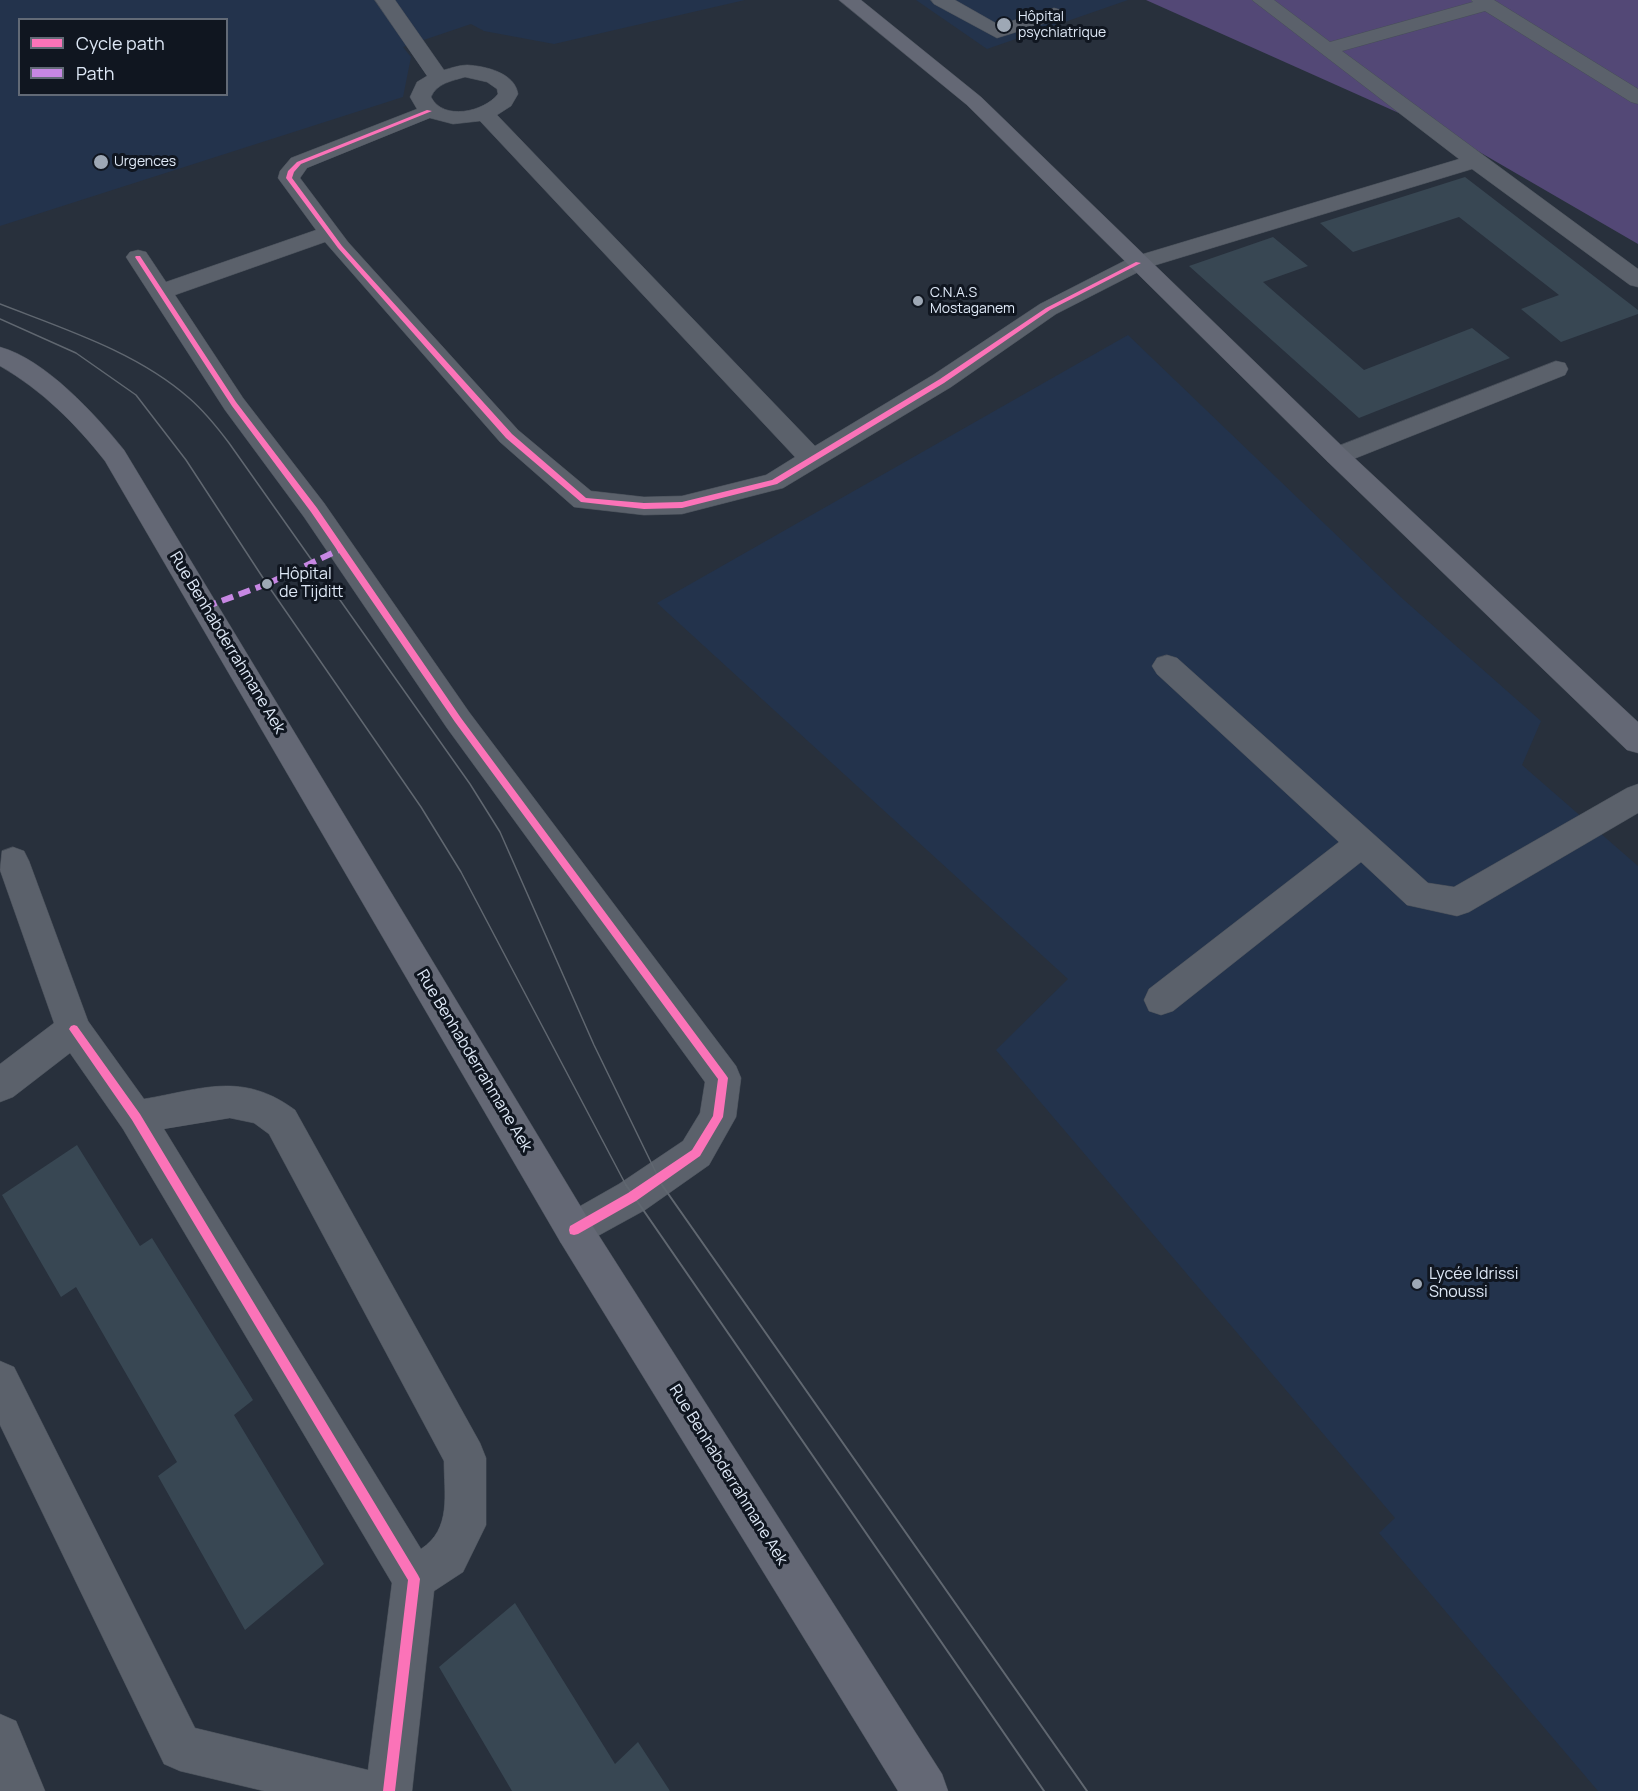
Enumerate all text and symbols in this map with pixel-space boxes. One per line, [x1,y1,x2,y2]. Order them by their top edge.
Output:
place label: Hôpital psychiatrique [1018,9,1106,42]
marker: Hôpital psychiatrique [995,16,1013,34]
legend [18,18,228,96]
text: Cycle path [76,31,165,55]
text: Path [76,61,114,85]
marker: Urgences [92,153,110,171]
place label: Urgences [114,154,176,170]
place label: C.N.A.S Mostaganem [930,285,1015,318]
marker: C.N.A.S Mostaganem [911,294,925,308]
street label: Rue Benhabderrahmane Aek [165,549,289,737]
place label: Hôpital de Tijditt [279,565,343,603]
marker: Hôpital de Tijditt [260,577,274,591]
street label: Rue Benhabderrahmane Aek [412,967,536,1155]
place label: Lycée Idrissi Snoussi [1429,1265,1519,1303]
marker: Lycée Idrissi Snoussi [1410,1277,1424,1291]
street label: Rue Benhabderrahmane Aek [665,1381,791,1569]

